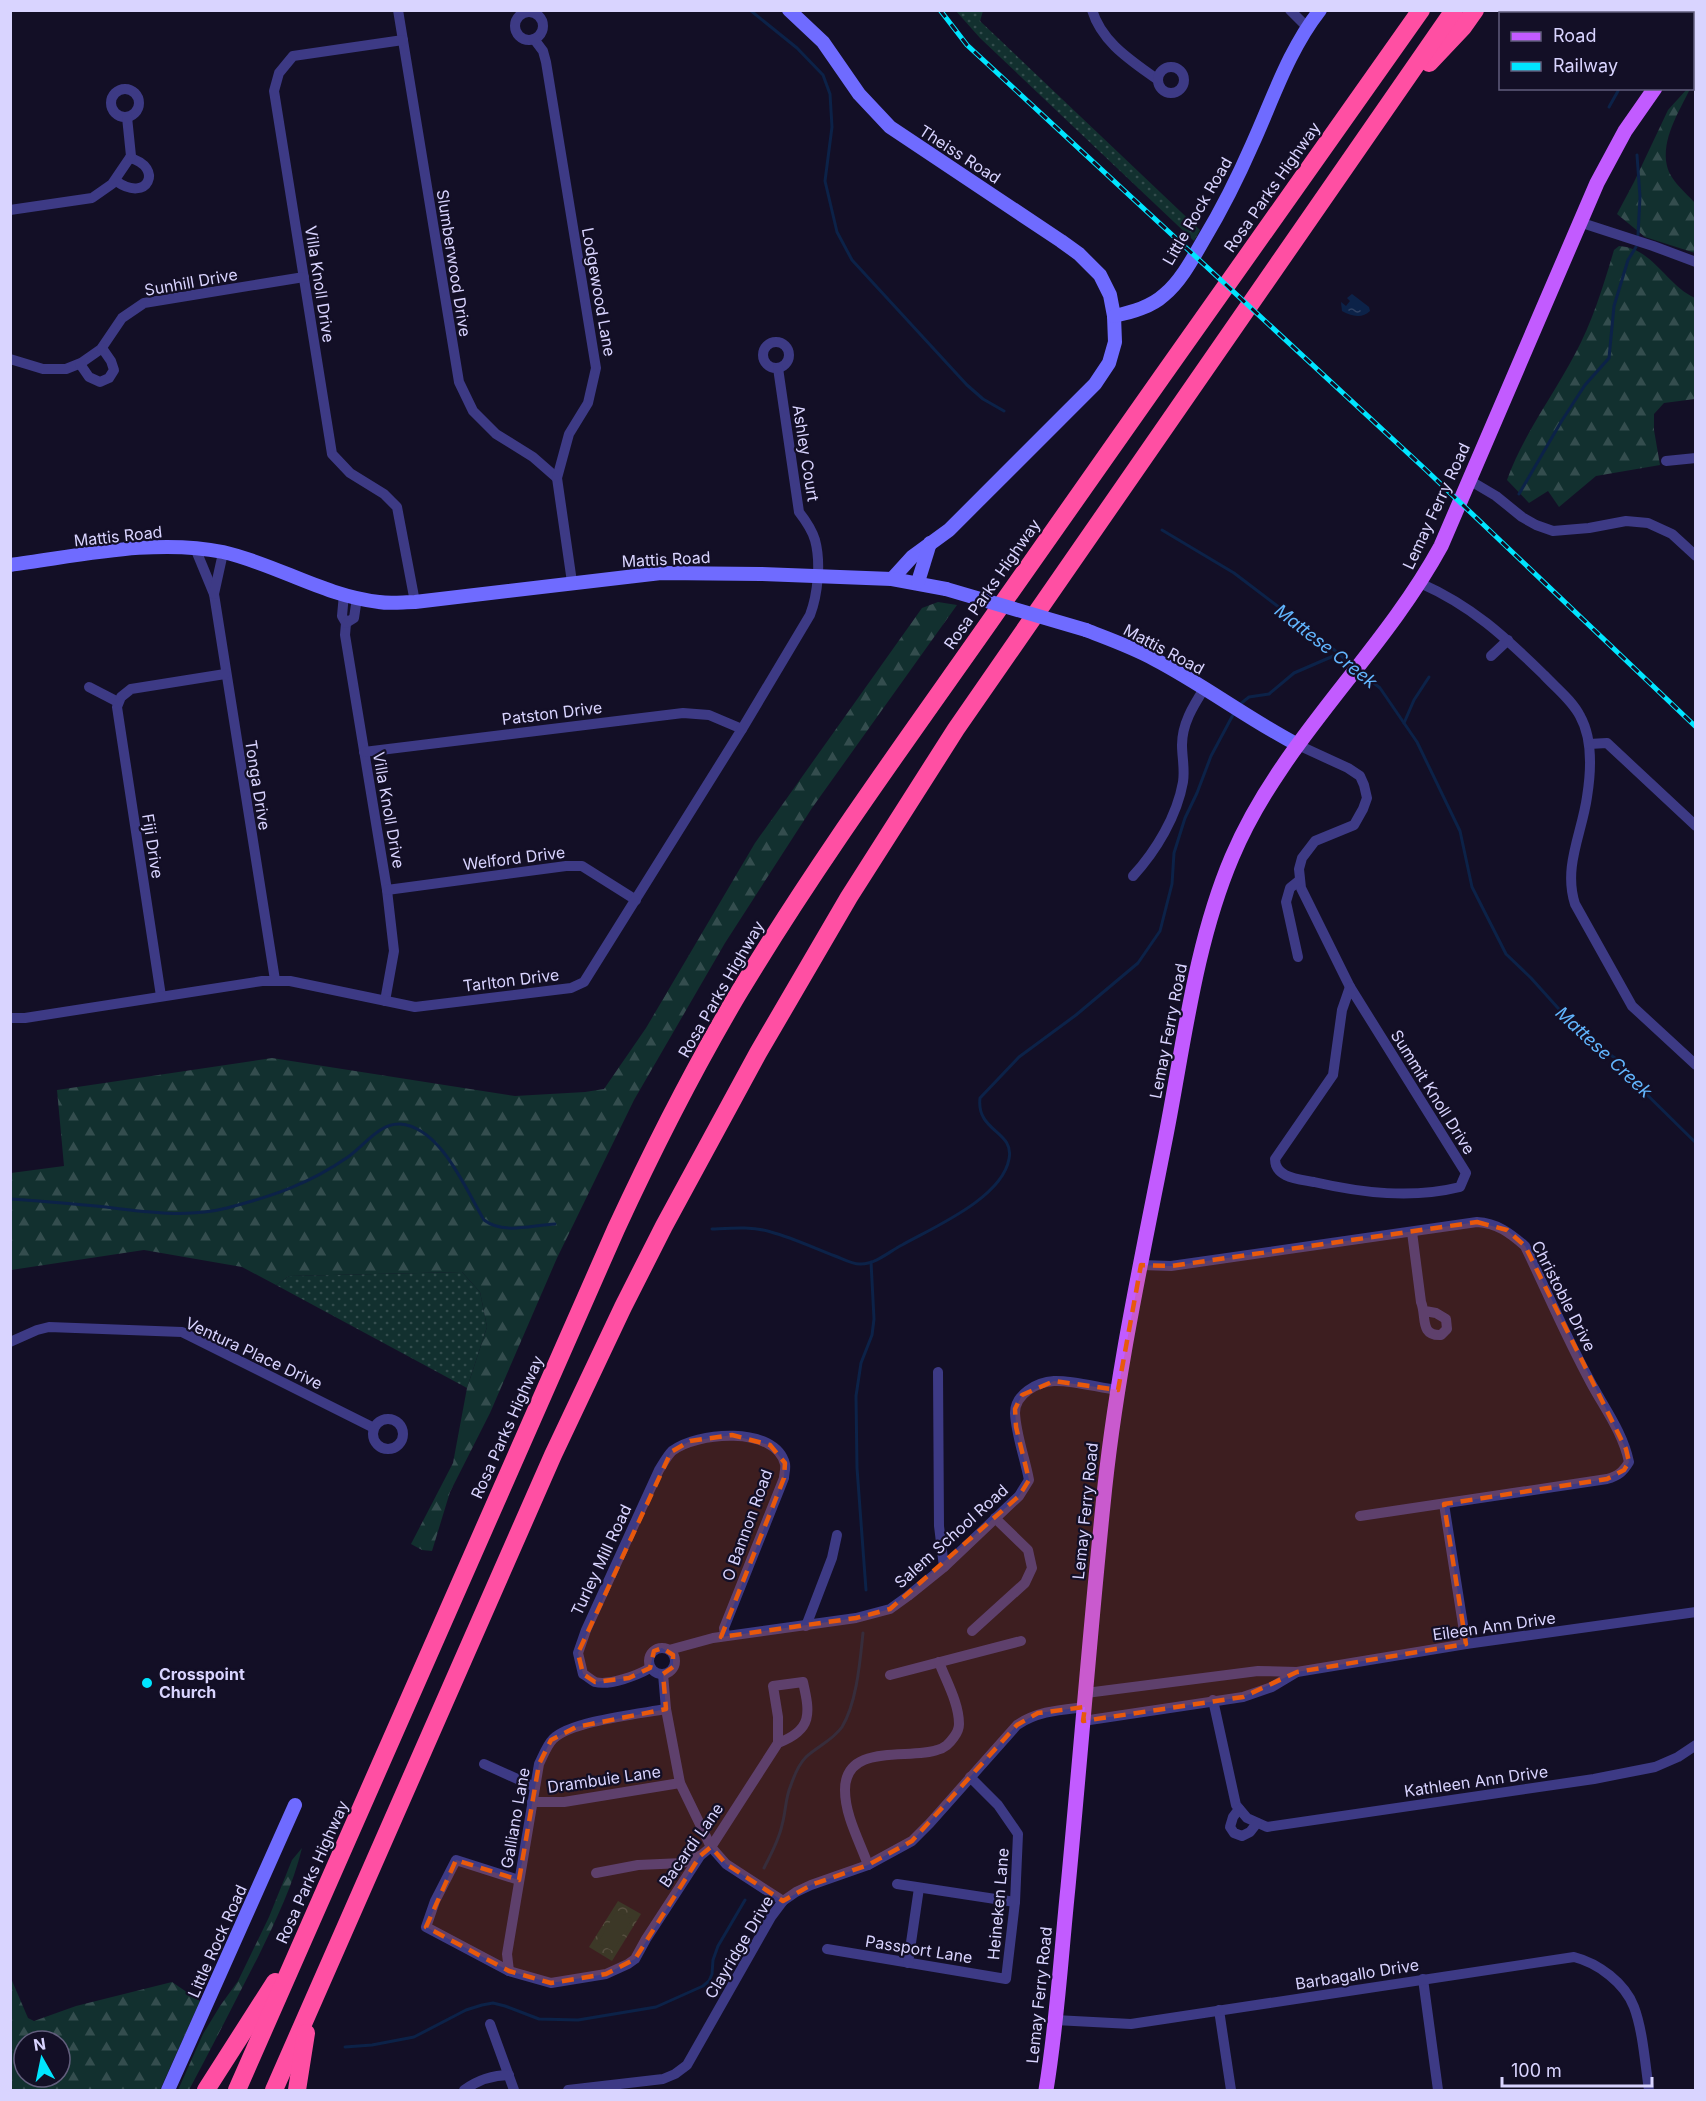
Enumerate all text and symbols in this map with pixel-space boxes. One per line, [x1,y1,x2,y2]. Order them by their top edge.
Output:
legend [1499,12,1694,90]
text: Road [1553,25,1596,46]
text: Railway [1553,55,1618,76]
street label: Rosa Parks Highway [1219,118,1325,256]
street label: Theiss Road [916,120,1004,188]
street label: Little Rock Road [1158,153,1236,269]
street label: Slumberwood Drive [432,188,476,338]
street label: Villa Knoll Drive [301,224,339,344]
street label: Lodgewood Lane [578,226,620,358]
street label: Sunhill Drive [143,264,239,300]
street label: Ashley Court [788,403,824,503]
street label: Lemay Ferry Road [1398,440,1474,572]
street label: Rosa Parks Highway [939,515,1045,653]
street label: Mattis Road [73,521,163,551]
street label: Mattis Road [621,547,711,571]
water label: Mattese Creek [1271,600,1382,693]
street label: Mattis Road [1120,619,1208,679]
street label: Patston Drive [501,697,603,729]
street label: Tonga Drive [241,738,275,832]
street label: Villa Knoll Drive [369,750,409,870]
street label: Fiji Drive [138,812,168,880]
street label: Welford Drive [462,842,566,874]
street label: Rosa Parks Highway [674,917,768,1061]
street label: Lemay Ferry Road [1145,962,1191,1100]
street label: Tarlton Drive [462,964,560,996]
water label: Mattese Creek [1551,1002,1657,1103]
street label: Summit Knoll Drive [1387,1026,1479,1158]
street label: Christoble Drive [1527,1237,1601,1355]
street label: Ventura Place Drive [182,1312,326,1394]
street label: Rosa Parks Highway [466,1352,548,1502]
street label: Lemay Ferry Road [1068,1442,1102,1580]
street label: O Bannon Road [718,1466,776,1584]
street label: Salem School Road [890,1480,1012,1592]
street label: Turley Mill Road [566,1501,636,1619]
street label: Eileen Ann Drive [1431,1607,1557,1645]
place label: Crosspoint Church [159,1664,245,1702]
marker: Crosspoint Church [140,1676,154,1690]
street label: Drambuie Lane [546,1761,662,1797]
street label: Kathleen Ann Drive [1403,1761,1549,1801]
street label: Galliano Lane [496,1766,534,1870]
street label: Rosa Parks Highway [271,1797,353,1947]
street label: Bacardi Lane [655,1799,727,1891]
street label: Heineken Lane [983,1847,1013,1961]
street label: Little Rock Road [183,1881,251,2001]
street label: Clayridge Drive [700,1892,778,2002]
street label: Lemay Ferry Road [1022,1926,1056,2064]
street label: Passport Lane [864,1931,974,1967]
street label: Barbagallo Drive [1294,1954,1420,1994]
north arrow [12,2029,72,2089]
text: N [32,2033,47,2055]
scale bar [1502,2050,1652,2088]
text: 100 m [1511,2060,1562,2081]

